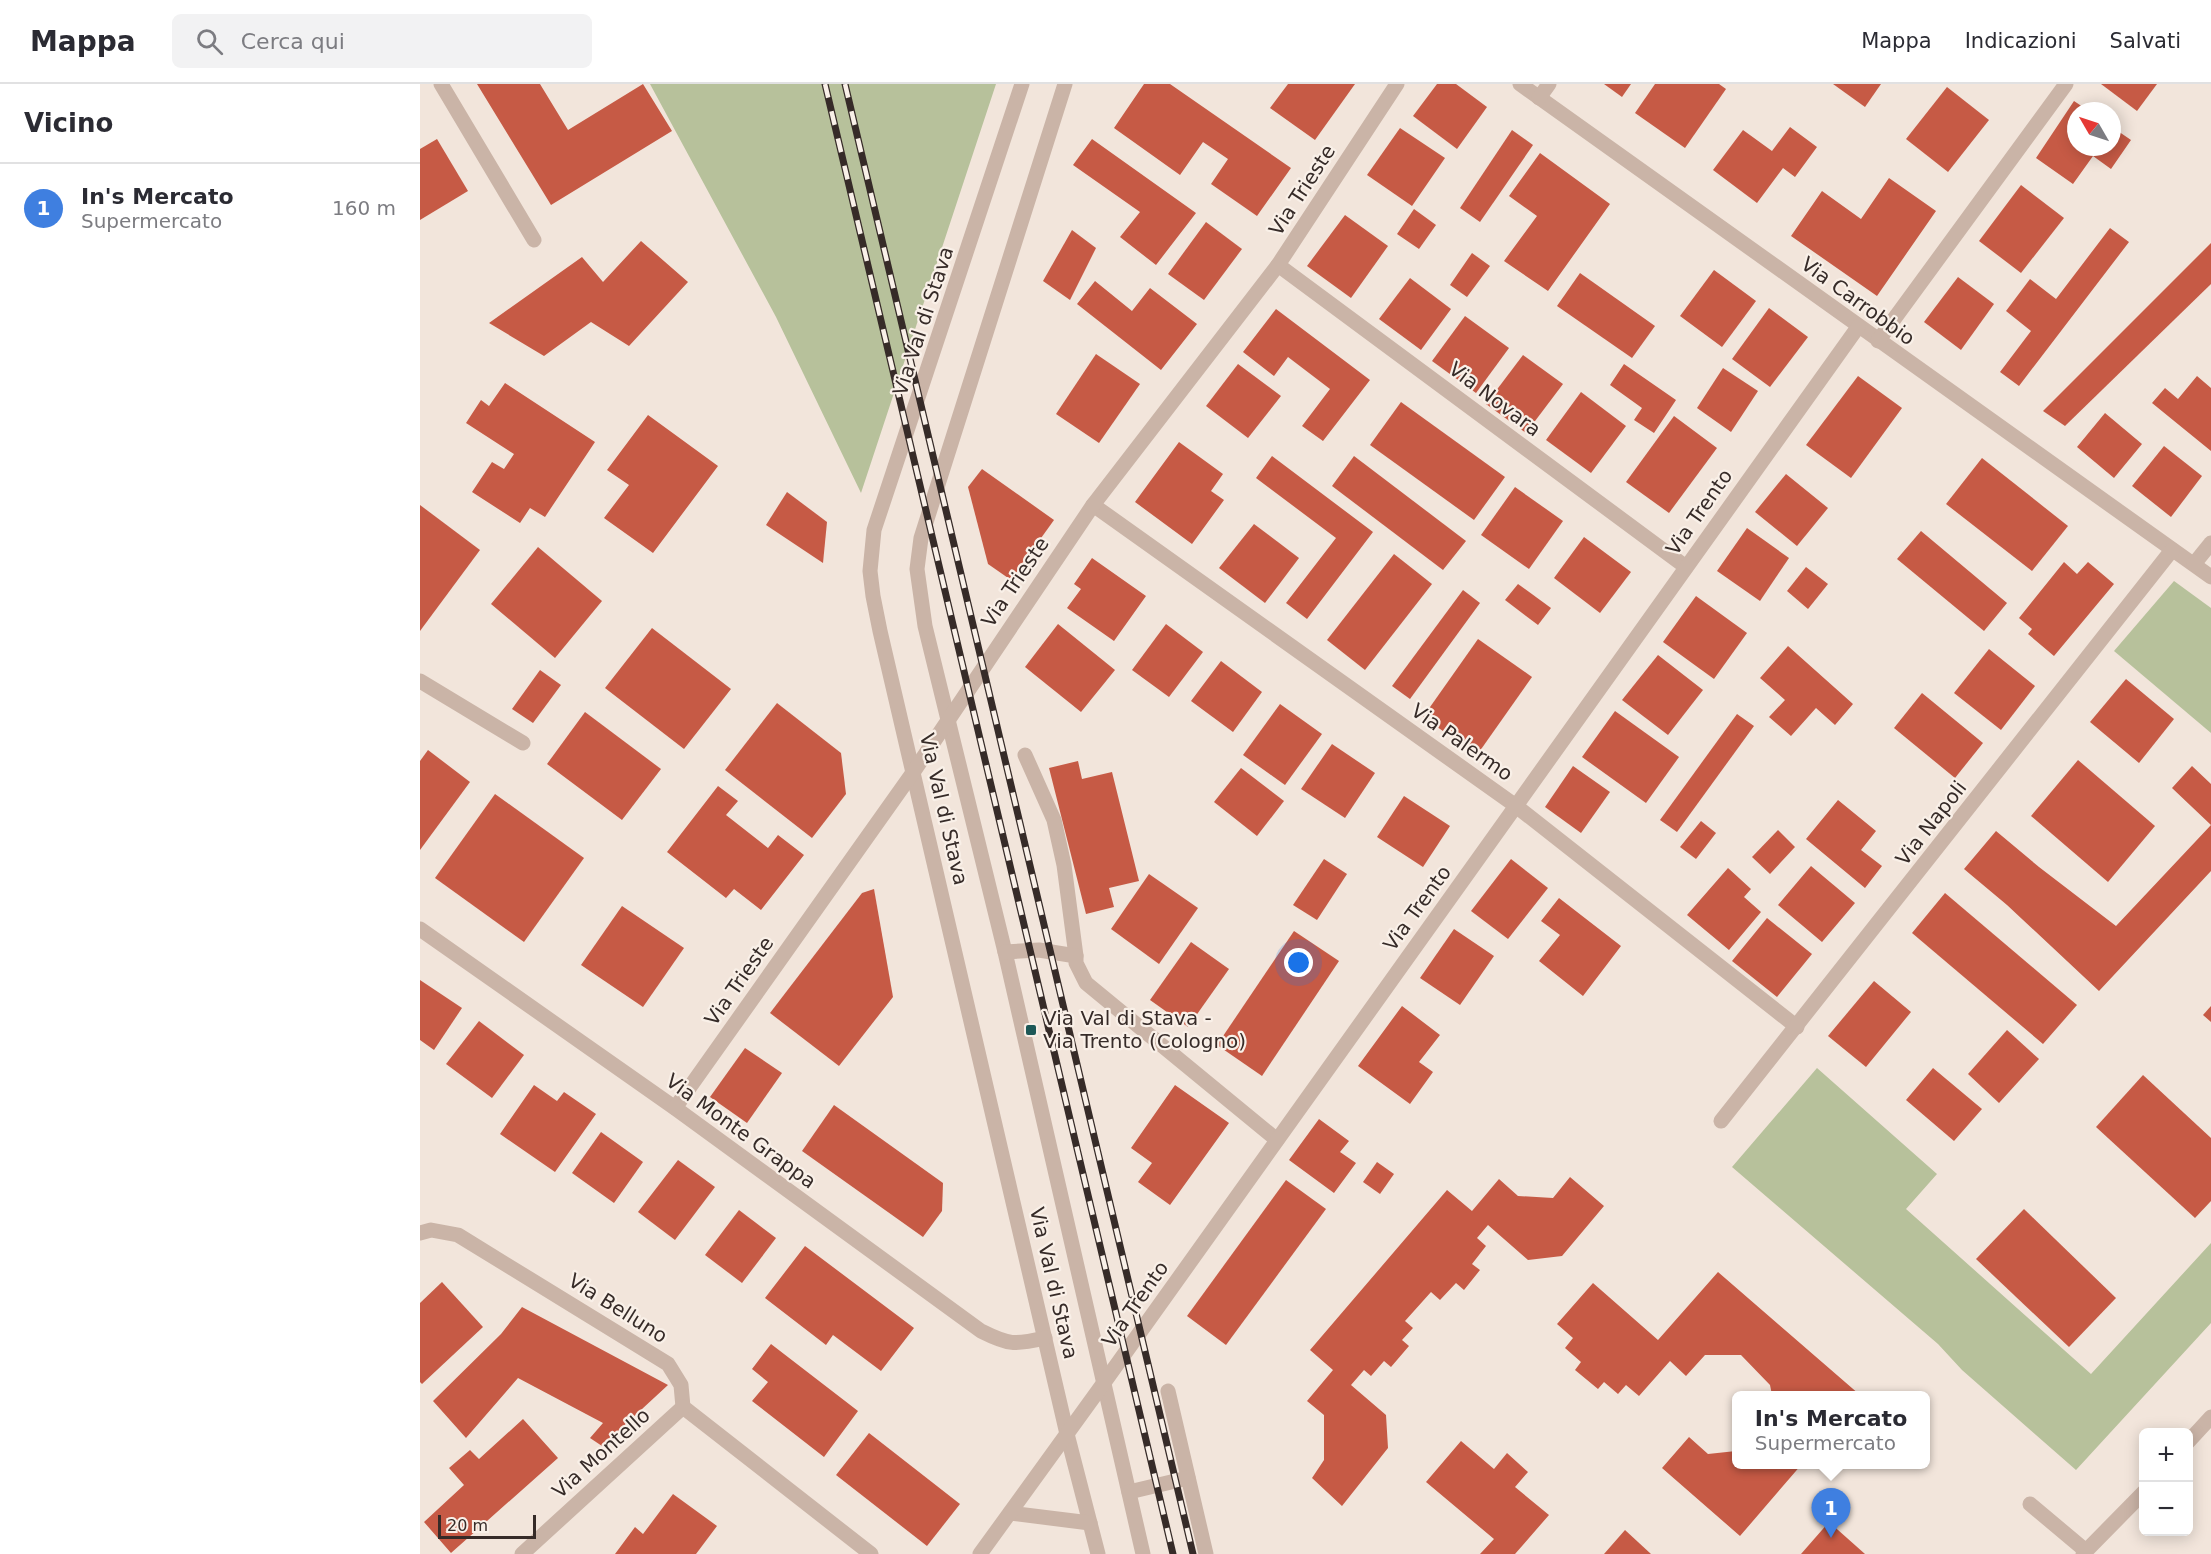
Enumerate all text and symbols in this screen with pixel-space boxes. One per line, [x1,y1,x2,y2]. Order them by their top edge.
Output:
search box [172,14,592,68]
text: Mappa [30,25,136,58]
icon: search [193,25,226,58]
text: Cerca qui [241,29,345,54]
text: Mappa [1861,29,1932,53]
text: Indicazioni [1965,29,2077,53]
text: Salvati [2110,29,2181,53]
north arrow [2067,102,2121,156]
text: Vicino [24,108,113,138]
street label: Via Trieste [1264,140,1340,240]
text: In's Mercato [81,184,234,209]
text: 1 [37,196,50,220]
text: 160 m [332,196,396,220]
text: Supermercato [81,209,222,233]
street label: Via Val di Stava [888,243,958,399]
street label: Via Carrobbio [1796,252,1920,350]
street label: Via Novara [1444,357,1546,441]
street label: Via Trento [1661,464,1737,560]
street label: Via Trieste [976,532,1054,632]
street label: Via Palermo [1407,698,1517,786]
street label: Via Val di Stava [915,731,973,887]
street label: Via Napoli [1891,776,1971,870]
street label: Via Trento [1378,861,1456,955]
street label: Via Trieste [700,932,778,1030]
your location [1284,948,1313,977]
place label: Via Val di Stava - Via Trento (Cologno) [1043,1006,1246,1053]
marker: Via Val di Stava - Via Trento (Cologno) [1024,1023,1038,1037]
street label: Via Monte Grappa [661,1068,821,1194]
street label: Via Val di Stava [1025,1205,1083,1361]
street label: Via Trento [1097,1256,1173,1352]
street label: Via Belluno [564,1268,672,1348]
popup [1732,1391,1930,1469]
street label: Via Montello [547,1403,655,1503]
text: In's Mercato [1755,1406,1907,1431]
map controls [2139,1428,2193,1536]
button: + [2139,1428,2193,1482]
text: Supermercato [1755,1431,1896,1455]
button: − [2139,1482,2193,1536]
pin: 1 [1812,1488,1850,1538]
scale bar [438,1512,536,1540]
text: 20 m [447,1516,488,1535]

